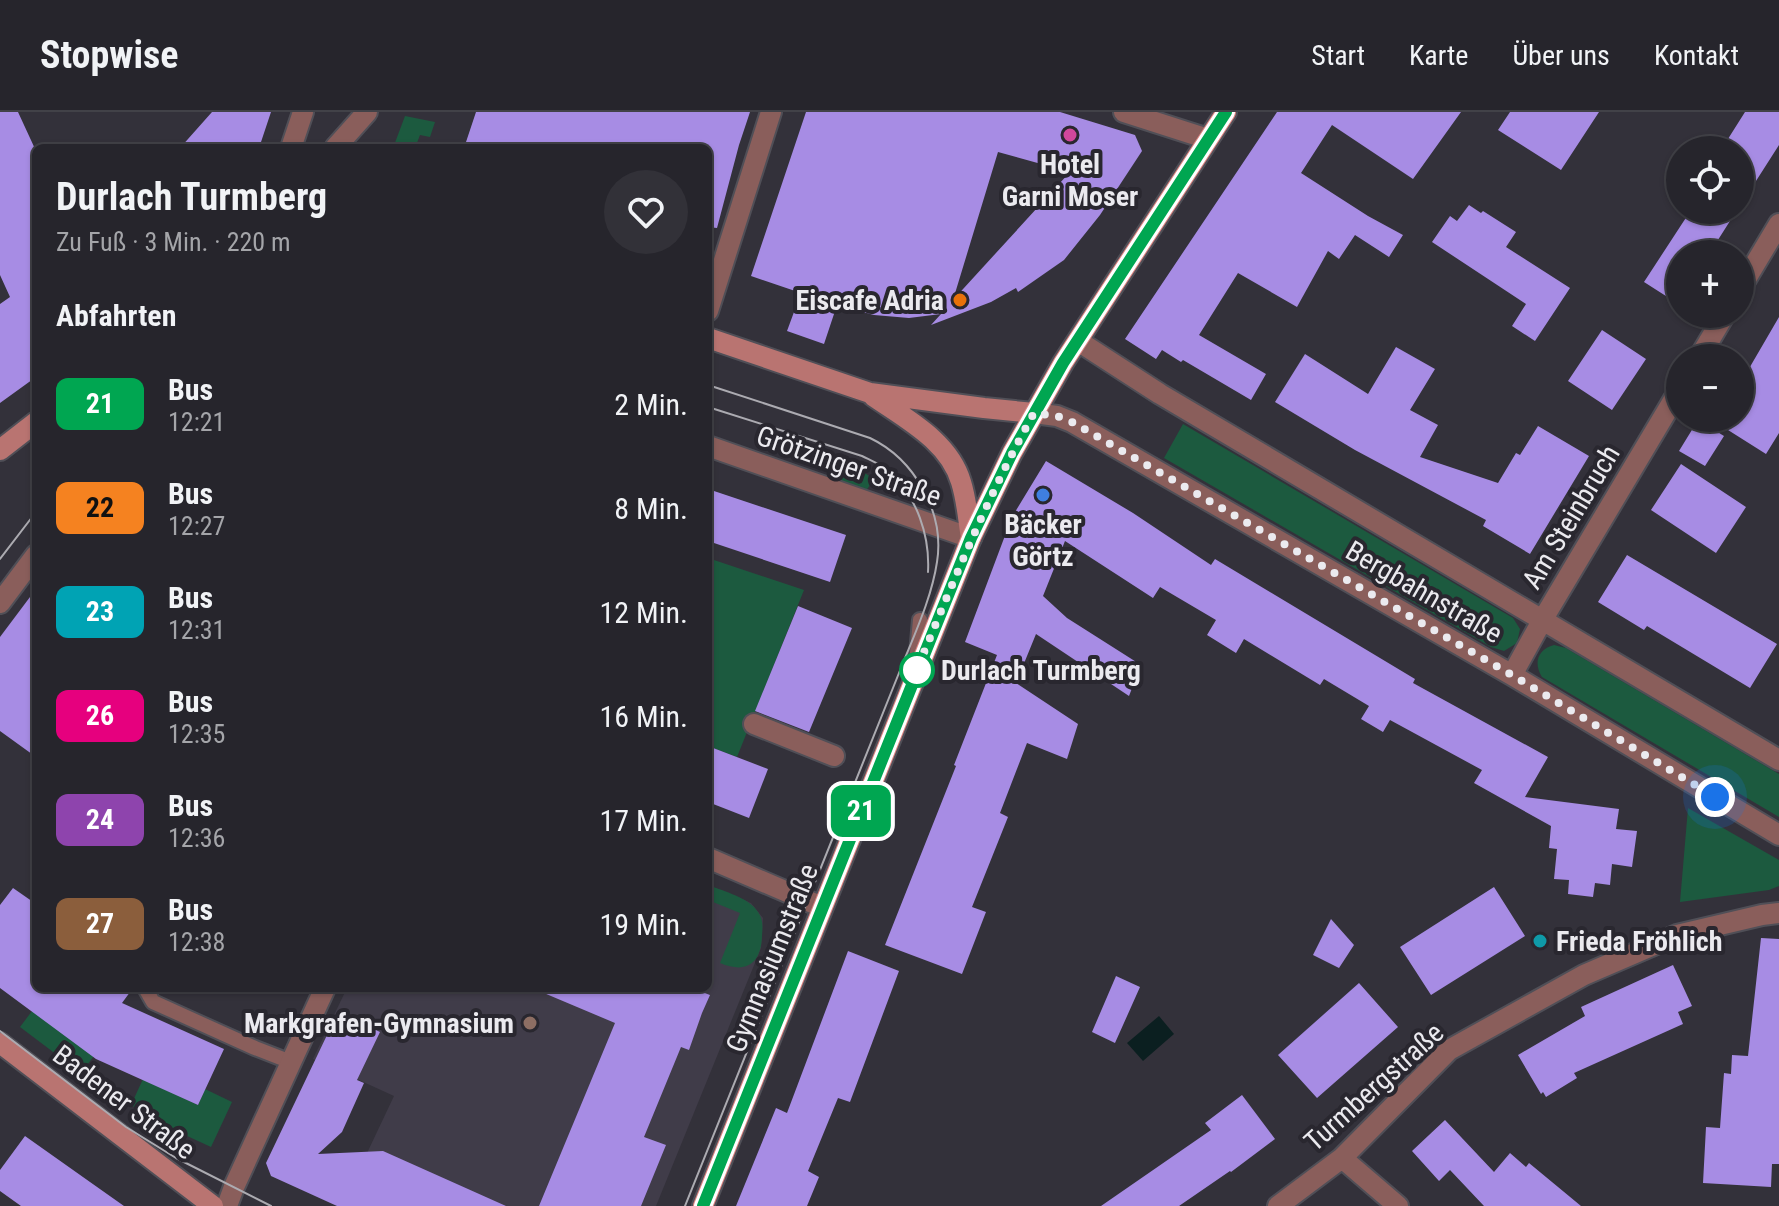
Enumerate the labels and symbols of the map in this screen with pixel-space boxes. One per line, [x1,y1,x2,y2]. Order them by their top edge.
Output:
marker: Hotel Garni Moser [1061,126,1079,144]
place label: Hotel Garni Moser [1002,148,1138,213]
place label: Eiscafe Adria [796,284,944,317]
marker: Eiscafe Adria [951,291,969,309]
street label: Grötzinger Straße [752,419,946,513]
street label: Am Steinbruch [1515,439,1627,595]
marker: Bäcker Görtz [1034,486,1052,504]
place label: Bäcker Görtz [1004,508,1082,573]
street label: Bergbahnstraße [1340,534,1508,650]
marker: Durlach Turmberg [900,653,934,687]
place label: Durlach Turmberg [941,654,1141,687]
your location [1695,777,1735,817]
line badge: 21 [825,785,897,837]
street label: Gymnasiumstraße [719,859,825,1057]
place label: Frieda Fröhlich [1556,925,1722,958]
marker: Frieda Fröhlich [1531,932,1549,950]
place label: Markgrafen-Gymnasium [244,1007,514,1040]
marker: Markgrafen-Gymnasium [521,1014,539,1032]
street label: Turmbergstraße [1298,1016,1450,1158]
street label: Badener Straße [46,1038,202,1166]

